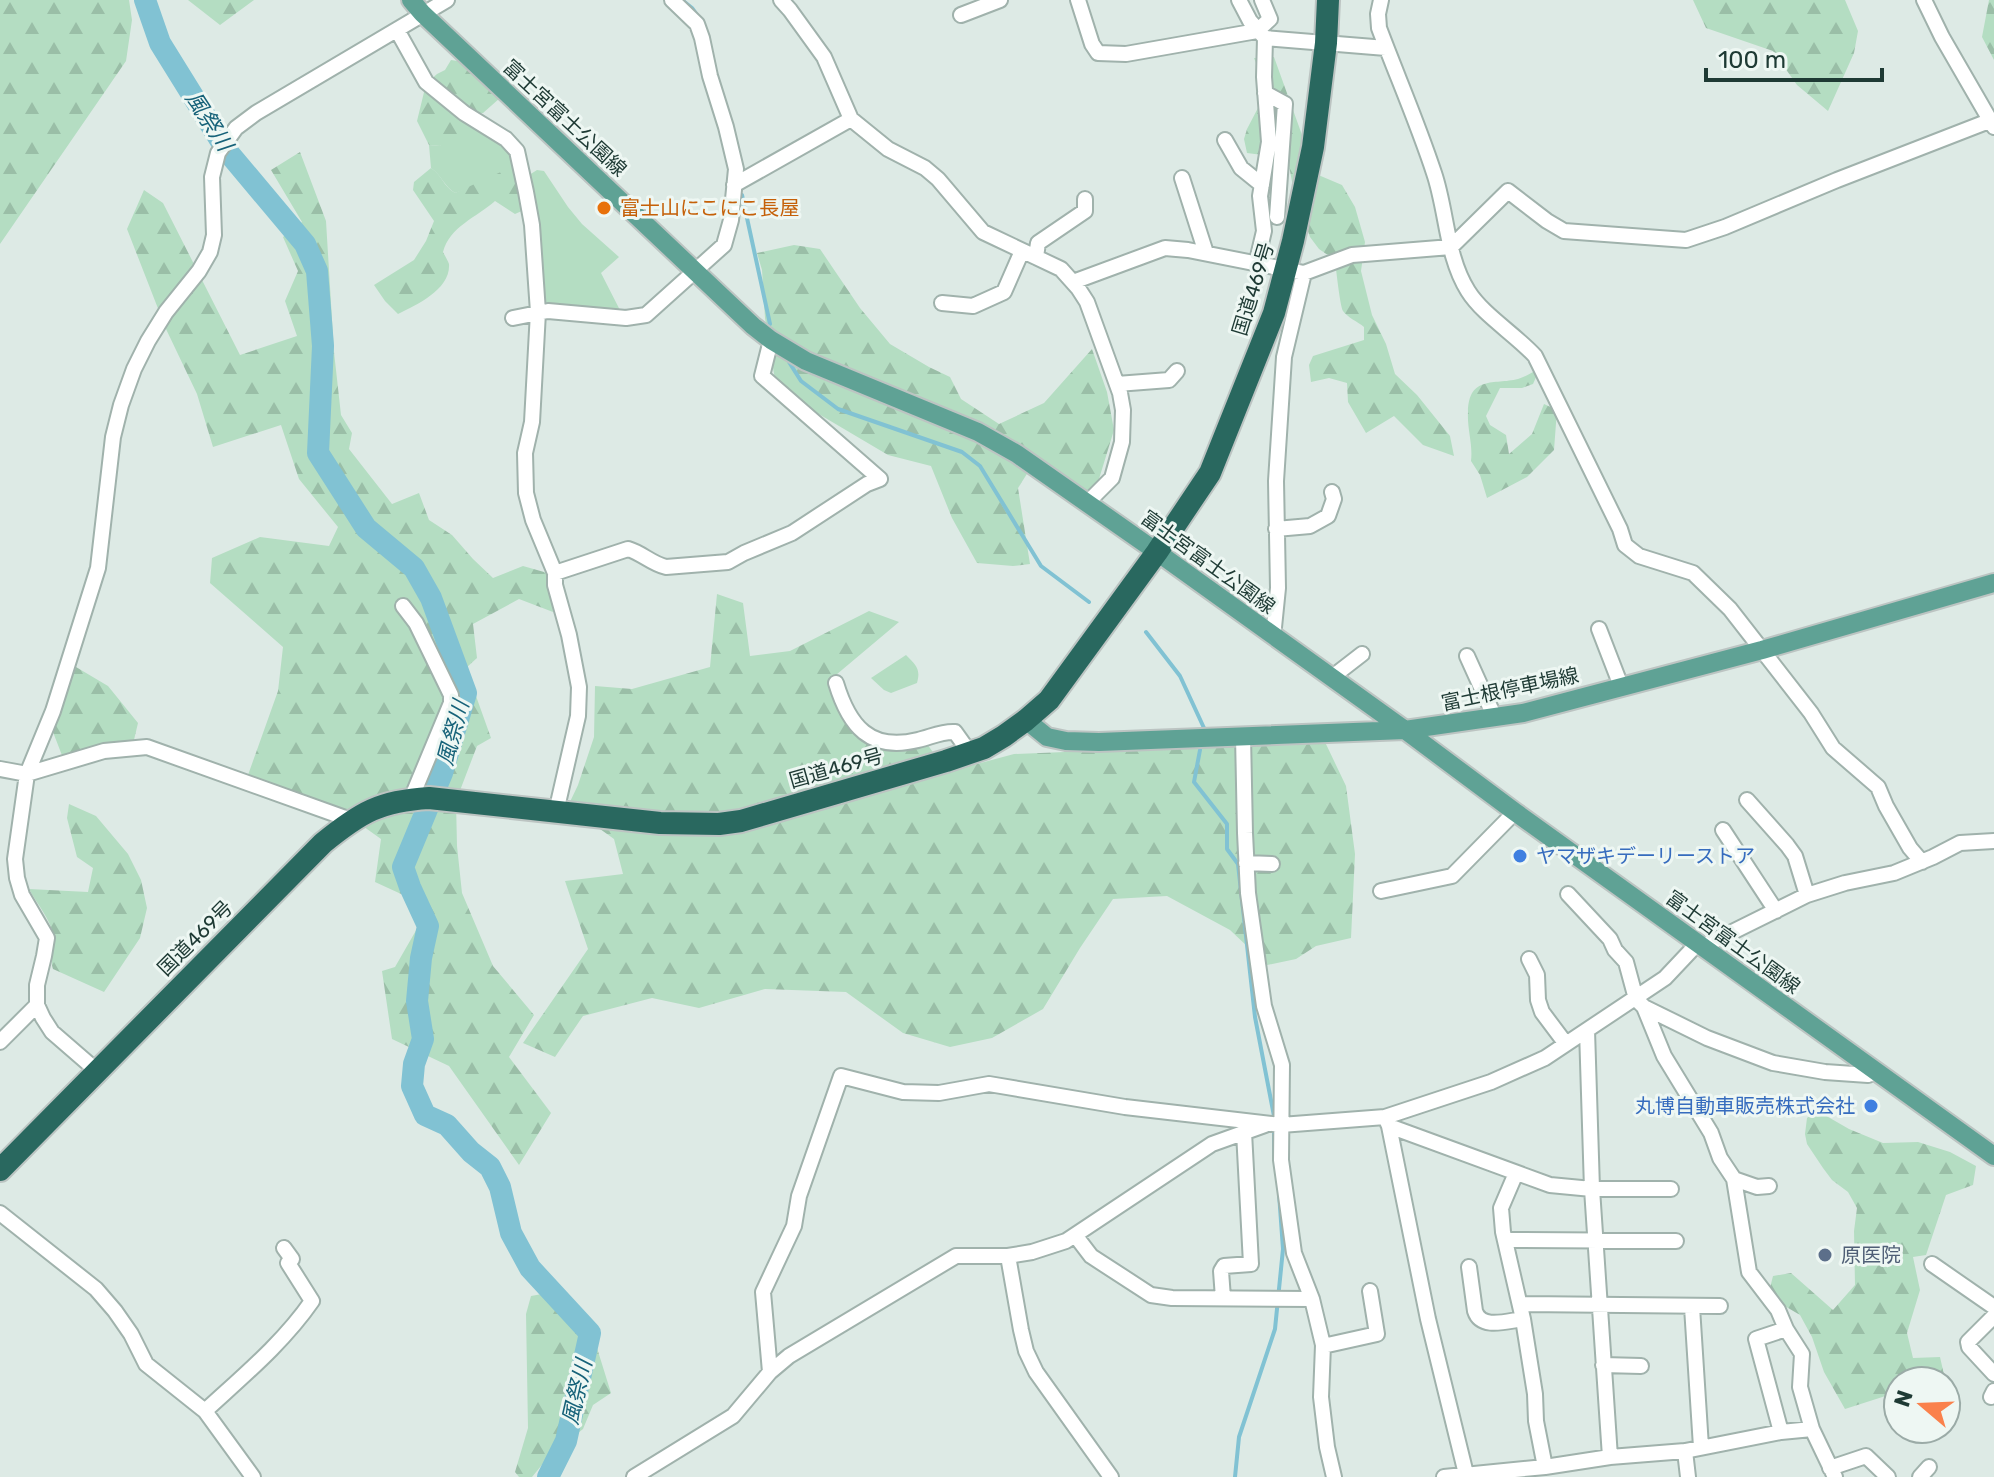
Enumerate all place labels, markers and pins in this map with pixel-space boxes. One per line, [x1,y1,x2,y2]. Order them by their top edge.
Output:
place label: 富士山にこにこ長屋 [620,196,799,220]
marker: 富士山にこにこ長屋 [595,199,613,217]
place label: ヤマザキデーリーストア [1536,844,1755,868]
marker: ヤマザキデーリーストア [1511,847,1529,865]
place label: 丸博自動車販売株式会社 [1635,1094,1855,1118]
marker: 丸博自動車販売株式会社 [1862,1097,1880,1115]
place label: 原医院 [1841,1243,1901,1267]
marker: 原医院 [1816,1246,1834,1264]

